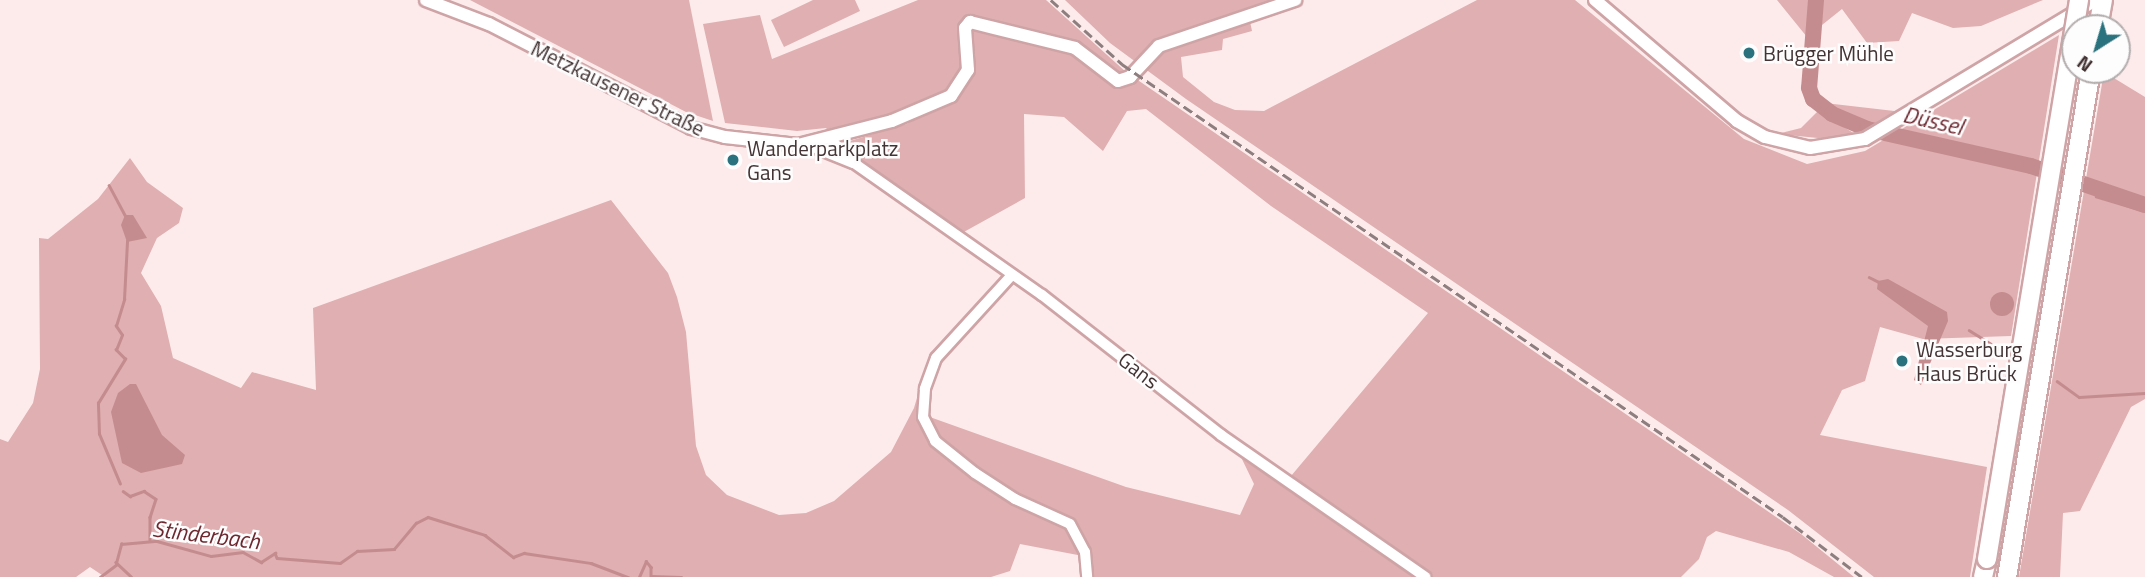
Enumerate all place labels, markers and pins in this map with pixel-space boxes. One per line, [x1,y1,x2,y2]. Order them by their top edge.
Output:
place label: Brügger Mühle [1763,40,1894,66]
marker: Brügger Mühle [1741,45,1757,61]
place label: Wanderparkplatz Gans [747,135,898,185]
marker: Wanderparkplatz Gans [725,152,741,168]
place label: Wasserburg Haus Brück [1916,336,2022,386]
marker: Wasserburg Haus Brück [1894,353,1910,369]

